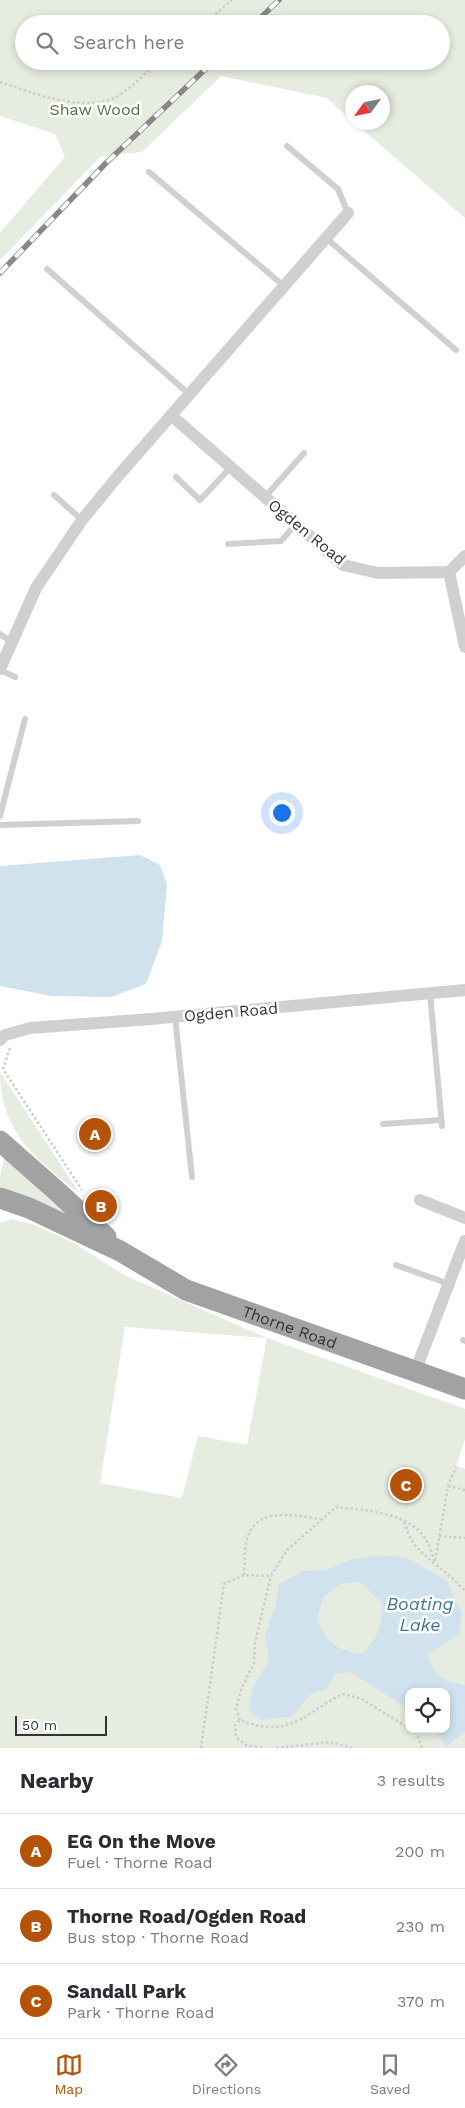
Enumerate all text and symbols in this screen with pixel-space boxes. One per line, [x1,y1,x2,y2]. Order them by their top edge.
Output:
search box [15,15,450,70]
icon: search [33,29,61,57]
text: Search here [73,31,184,54]
north arrow [345,85,390,130]
park label: Shaw Wood [49,100,141,119]
street label: Ogden Road [264,495,350,569]
your location [269,800,295,826]
street label: Ogden Road [183,998,279,1026]
pin: A [79,1115,111,1153]
pin: B [85,1187,117,1225]
street label: Thorne Road [240,1301,340,1352]
pin: C [390,1466,422,1504]
water label: Boating Lake [386,1593,454,1635]
map controls [405,1688,450,1733]
button: locate [405,1688,450,1733]
scale bar [15,1713,108,1736]
text: 50 m [22,1717,57,1733]
text: Nearby [20,1768,93,1793]
text: 3 results [377,1771,445,1790]
text: EG On the Move [67,1830,216,1853]
text: A [31,1842,41,1861]
text: 200 m [395,1842,445,1861]
text: Fuel · Thorne Road [67,1853,213,1872]
text: Thorne Road/Ogden Road [67,1905,306,1928]
text: B [31,1917,41,1936]
text: 230 m [396,1917,445,1936]
text: Bus stop · Thorne Road [67,1928,249,1947]
text: Sandall Park [67,1980,186,2003]
text: C [31,1992,41,2011]
text: 370 m [397,1992,445,2011]
text: Park · Thorne Road [67,2003,214,2022]
tab: Map [54,2051,83,2097]
tab: Directions [192,2051,261,2097]
tab: Saved [370,2051,411,2097]

